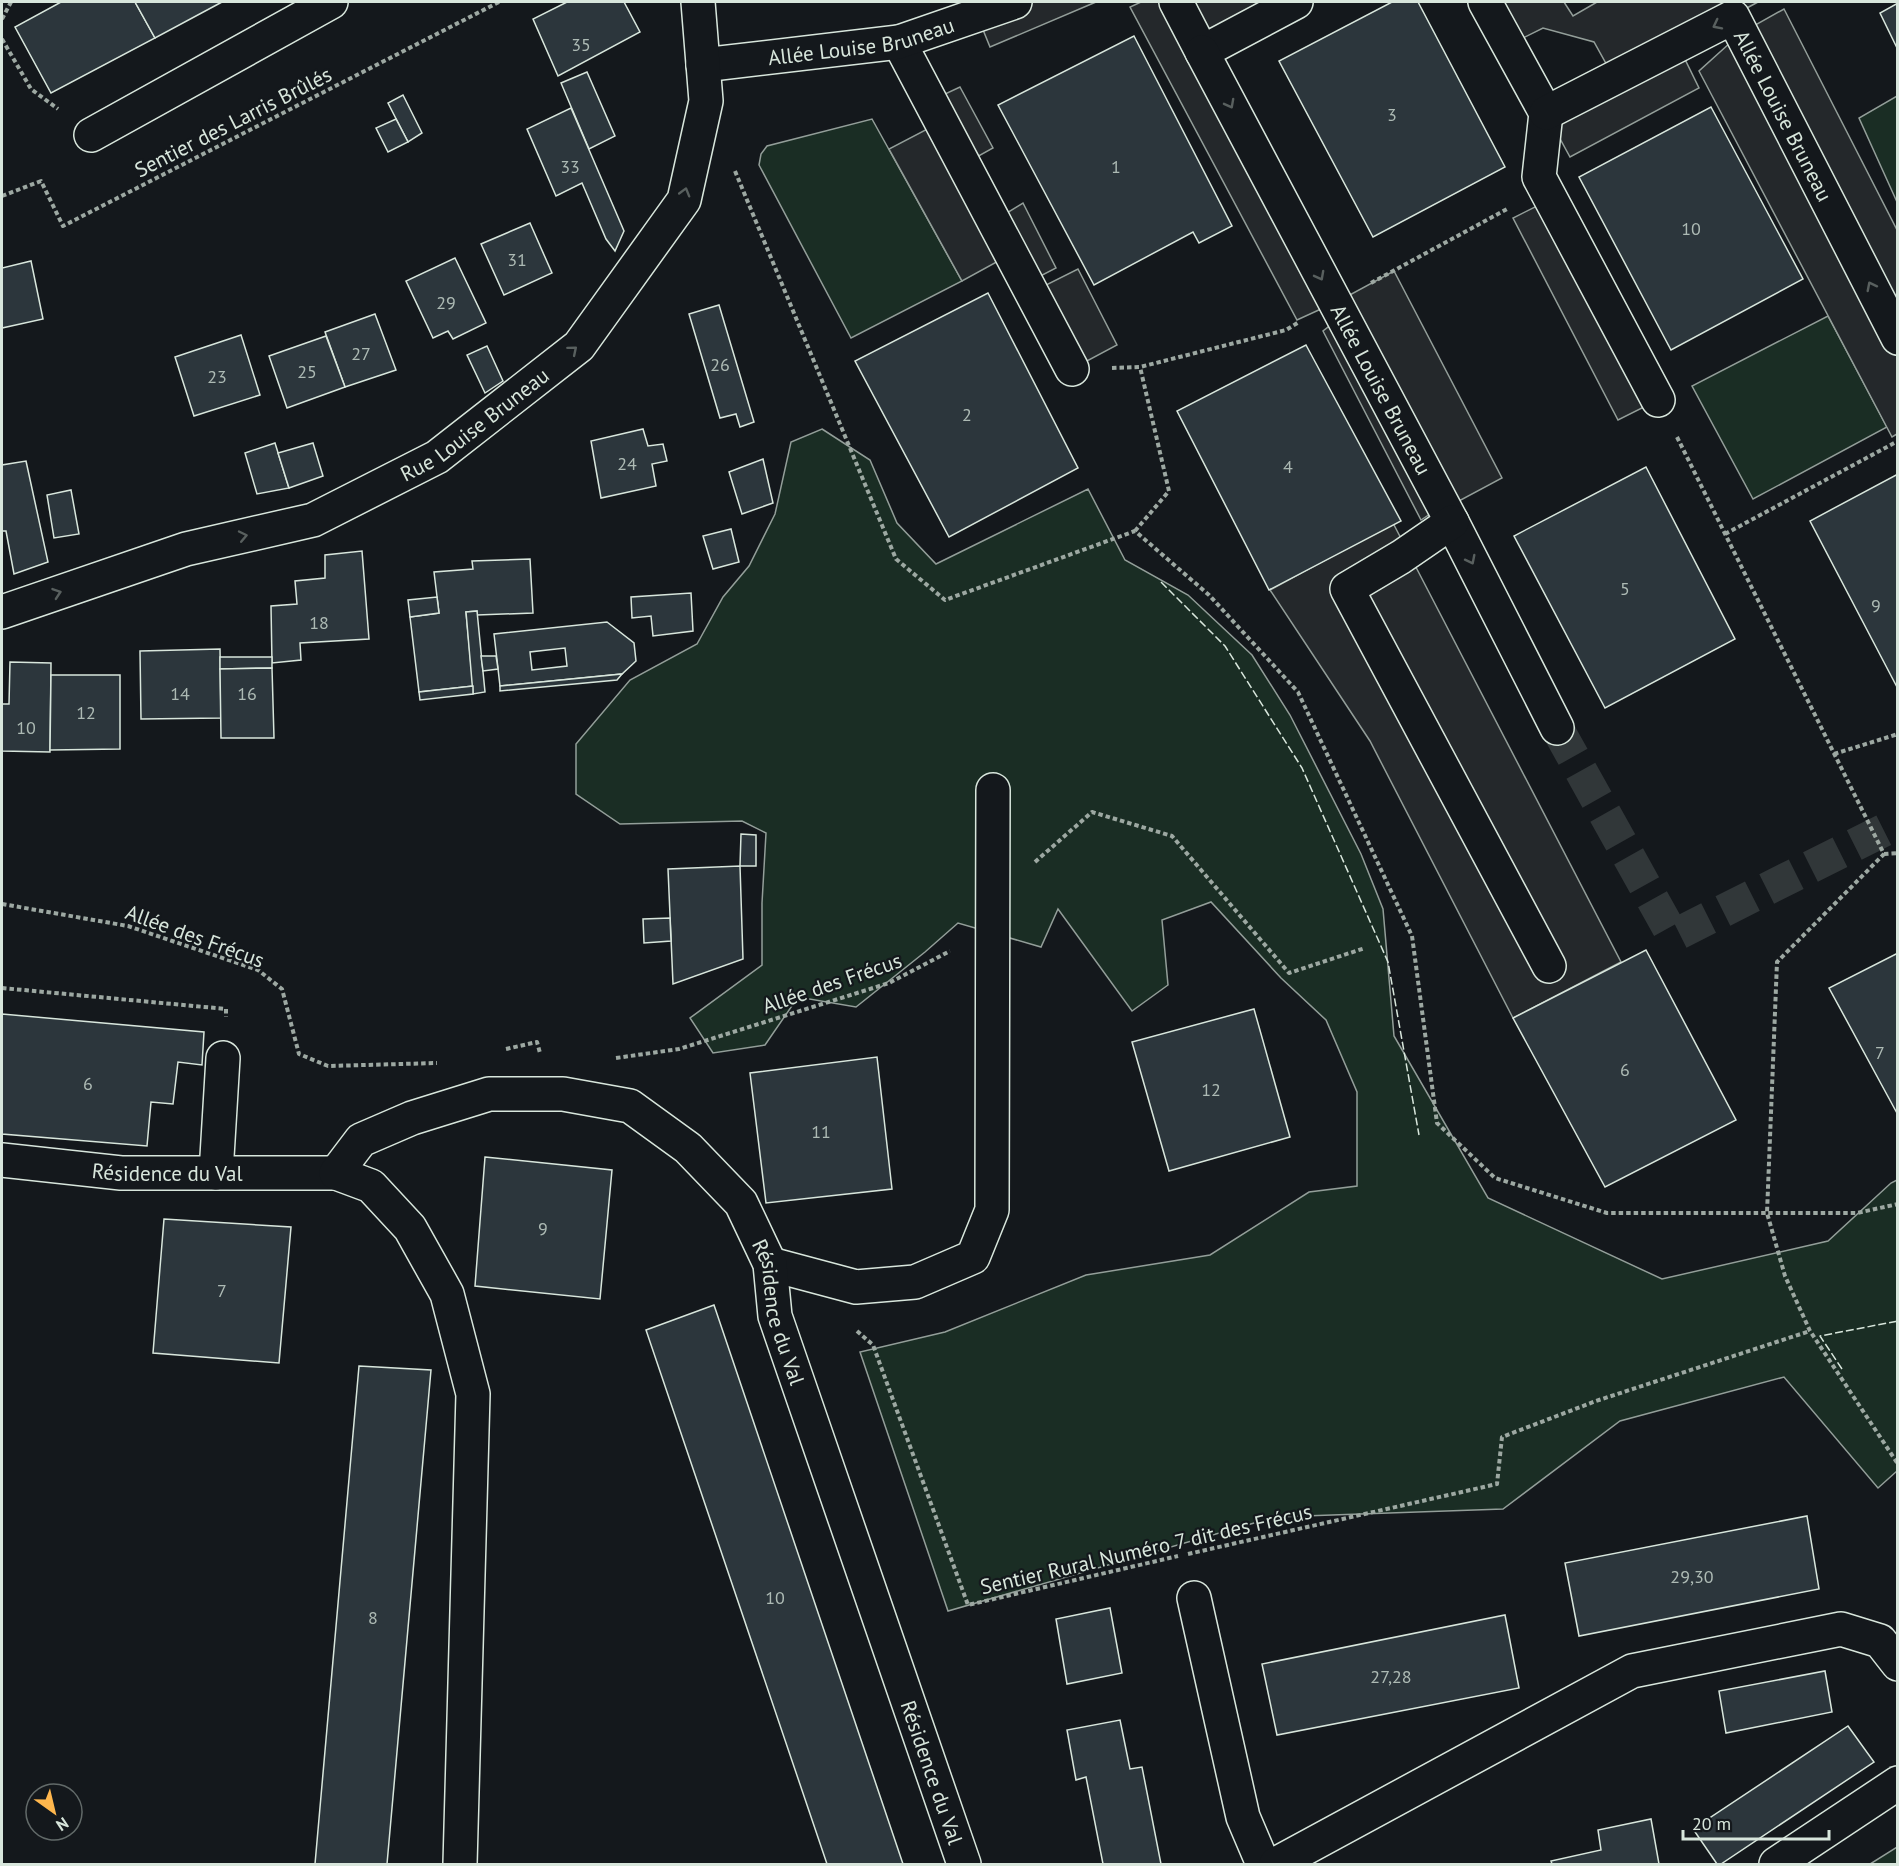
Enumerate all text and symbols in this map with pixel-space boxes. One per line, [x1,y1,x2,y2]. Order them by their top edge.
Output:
street label: Allée Louise Bruneau [767,11,957,71]
one-way arrow [1712,18,1723,29]
street label: Allée Louise Bruneau [1728,25,1839,206]
house number: 35 [571,33,591,56]
street label: Sentier des Larris Brûlés [130,61,336,183]
one-way arrow [1222,97,1234,108]
house number: 3 [1387,103,1397,126]
house number: 33 [560,155,580,178]
house number: 1 [1111,155,1121,178]
one-way arrow [678,187,690,198]
house number: 10 [1681,217,1701,240]
house number: 31 [507,248,527,271]
one-way arrow [1313,270,1324,281]
one-way arrow [1867,282,1878,292]
house number: 29 [436,291,456,314]
street label: Allée Louise Bruneau [1325,300,1438,479]
house number: 27 [351,342,371,365]
one-way arrow [566,347,577,358]
house number: 26 [710,353,730,376]
house number: 25 [297,360,317,383]
street label: Rue Louise Bruneau [396,361,554,487]
house number: 23 [207,365,227,388]
house number: 2 [962,403,972,426]
house number: 24 [617,452,637,475]
house number: 4 [1283,455,1293,478]
one-way arrow [238,530,248,543]
one-way arrow [1464,553,1475,564]
house number: 5 [1620,577,1630,600]
one-way arrow [51,588,62,601]
house number: 9 [1871,594,1881,617]
house number: 18 [309,611,329,634]
house number: 14 [170,682,190,705]
house number: 16 [237,682,257,705]
house number: 12 [76,701,96,724]
house number: 10 [16,716,36,739]
street label: Allée des Frécus [122,898,268,974]
street label: Allée des Frécus [759,947,905,1019]
house number: 7 [1875,1041,1885,1064]
house number: 6 [1620,1058,1630,1081]
house number: 6 [83,1072,93,1095]
house number: 12 [1201,1078,1221,1101]
house number: 11 [811,1120,831,1143]
street label: Résidence du Val [91,1156,243,1187]
house number: 9 [538,1217,548,1240]
street label: Résidence du Val [747,1234,811,1388]
house number: 7 [217,1279,227,1302]
street label: Sentier Rural Numéro 7 dit des Frécus [978,1498,1314,1600]
house number: 29,30 [1670,1565,1714,1588]
house number: 10 [765,1586,785,1609]
house number: 8 [368,1606,378,1629]
house number: 27,28 [1370,1665,1412,1688]
street label: Résidence du Val [895,1697,970,1848]
north arrow [24,1782,84,1842]
scale bar [1683,1803,1828,1841]
text: 20 m [1692,1812,1731,1835]
text: N [52,1813,72,1836]

